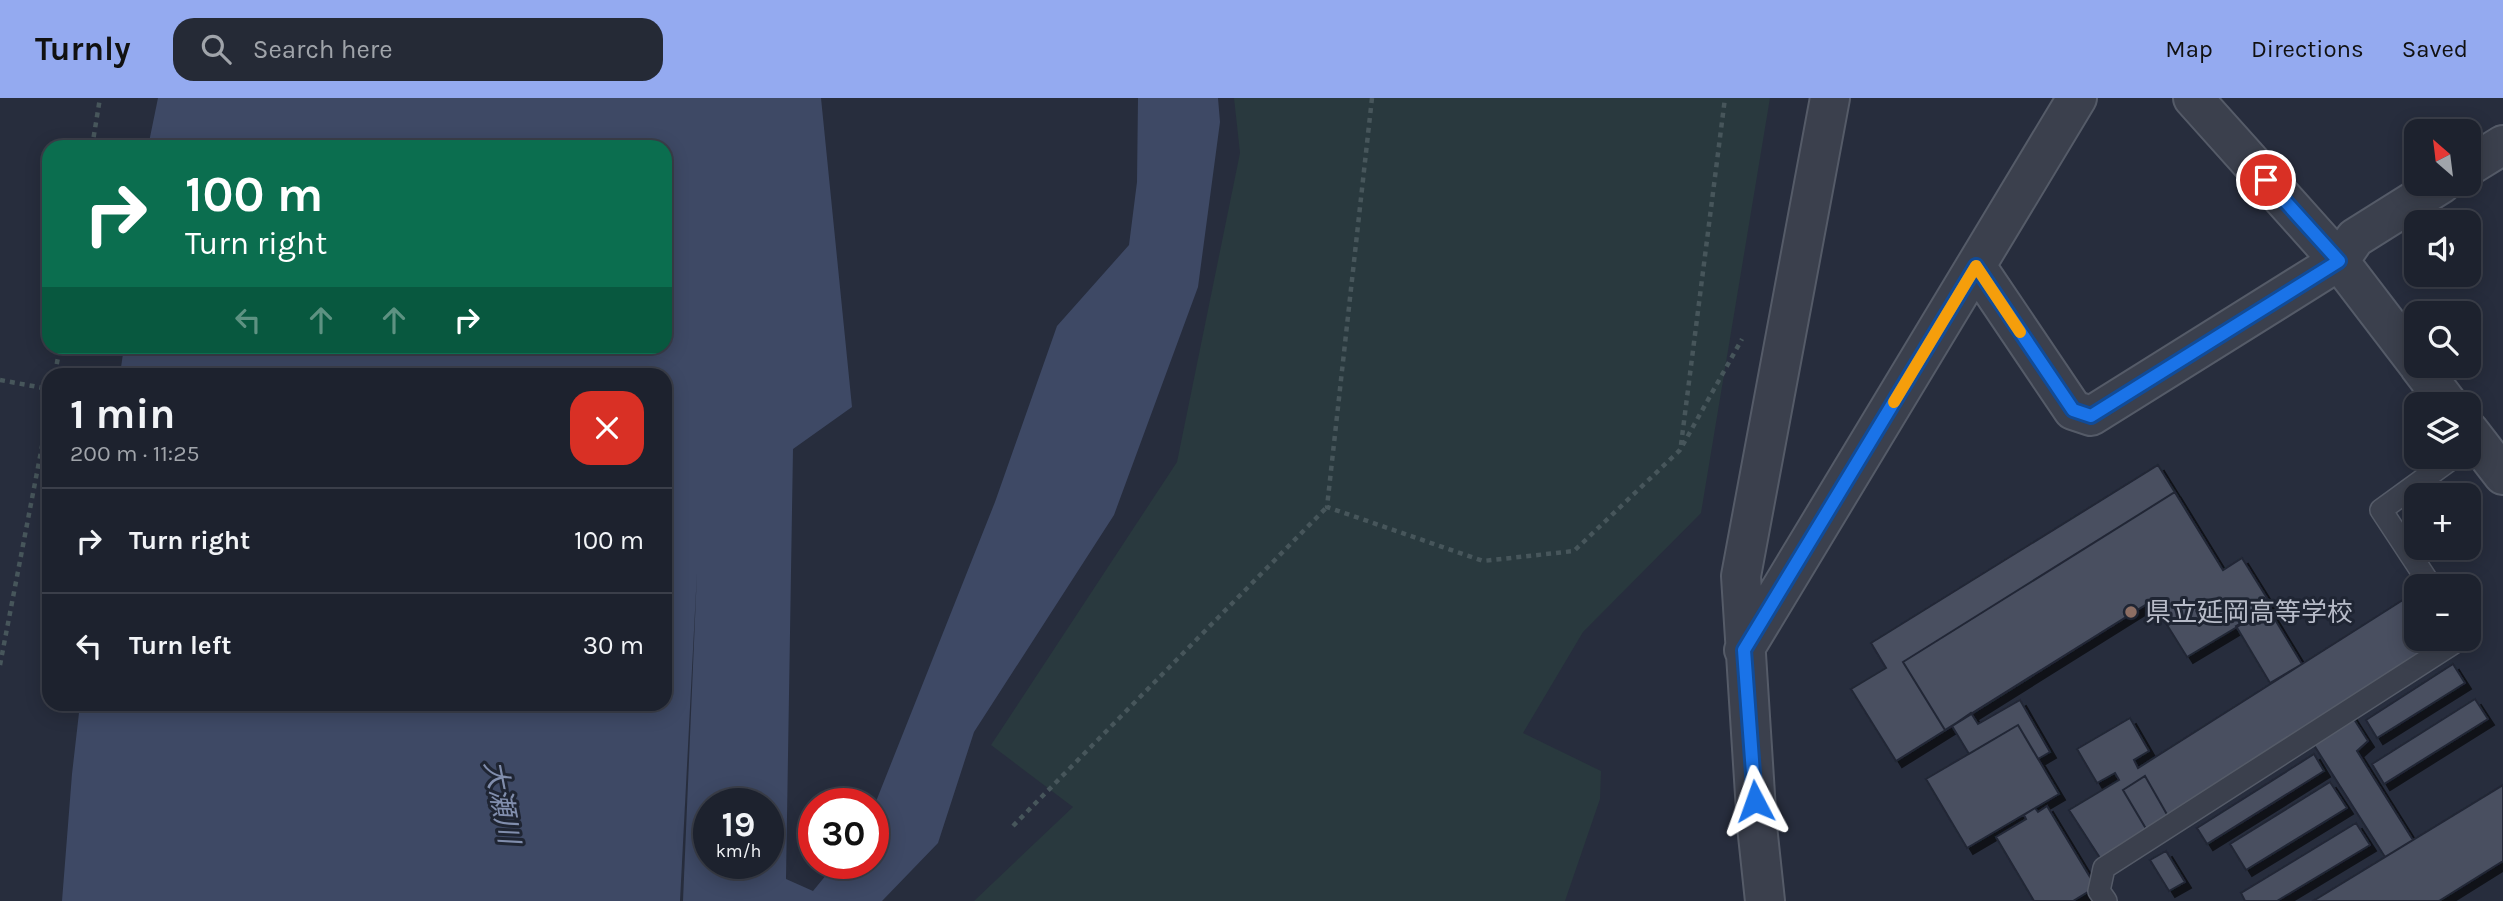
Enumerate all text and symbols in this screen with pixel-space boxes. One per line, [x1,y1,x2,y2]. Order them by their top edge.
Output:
search box [173,18,663,81]
text: Turnly [35,30,131,68]
icon: search [197,30,235,68]
text: Search here [253,34,393,65]
text: Map [2165,35,2213,63]
text: Directions [2251,35,2364,63]
text: Saved [2402,35,2468,63]
north arrow [2404,119,2482,196]
map controls [2404,119,2481,651]
pin [2236,150,2296,210]
icon: arrive [2247,161,2285,199]
text: 100 m [185,166,323,223]
icon: right [70,168,161,259]
button: sound [2404,210,2481,287]
text: Turn right [185,225,327,262]
icon: left [229,301,267,339]
icon: ahead [302,301,340,339]
icon: ahead [375,301,413,339]
icon: right [448,301,486,339]
button: search [2404,301,2481,378]
text: 1 min [70,389,175,439]
button: close [570,391,644,465]
button: layers [2404,392,2481,469]
text: 200 m · 11:25 [70,440,199,467]
button: + [2404,483,2481,560]
icon: right [70,522,108,560]
text: Turn right [129,525,250,556]
text: 100 m [574,525,644,556]
button: − [2404,574,2481,651]
place label: 県立延岡高等学校 [2145,597,2353,628]
marker: 県立延岡高等学校 [2123,604,2139,620]
icon: left [70,627,108,665]
text: Turn left [129,630,231,661]
text: 30 m [583,630,644,661]
water label: 大瀬川 [478,758,527,849]
position arrow [1718,764,1792,838]
speed limit sign: 30 [798,788,889,879]
text: 19 [722,804,755,845]
text: km/h [716,840,761,862]

